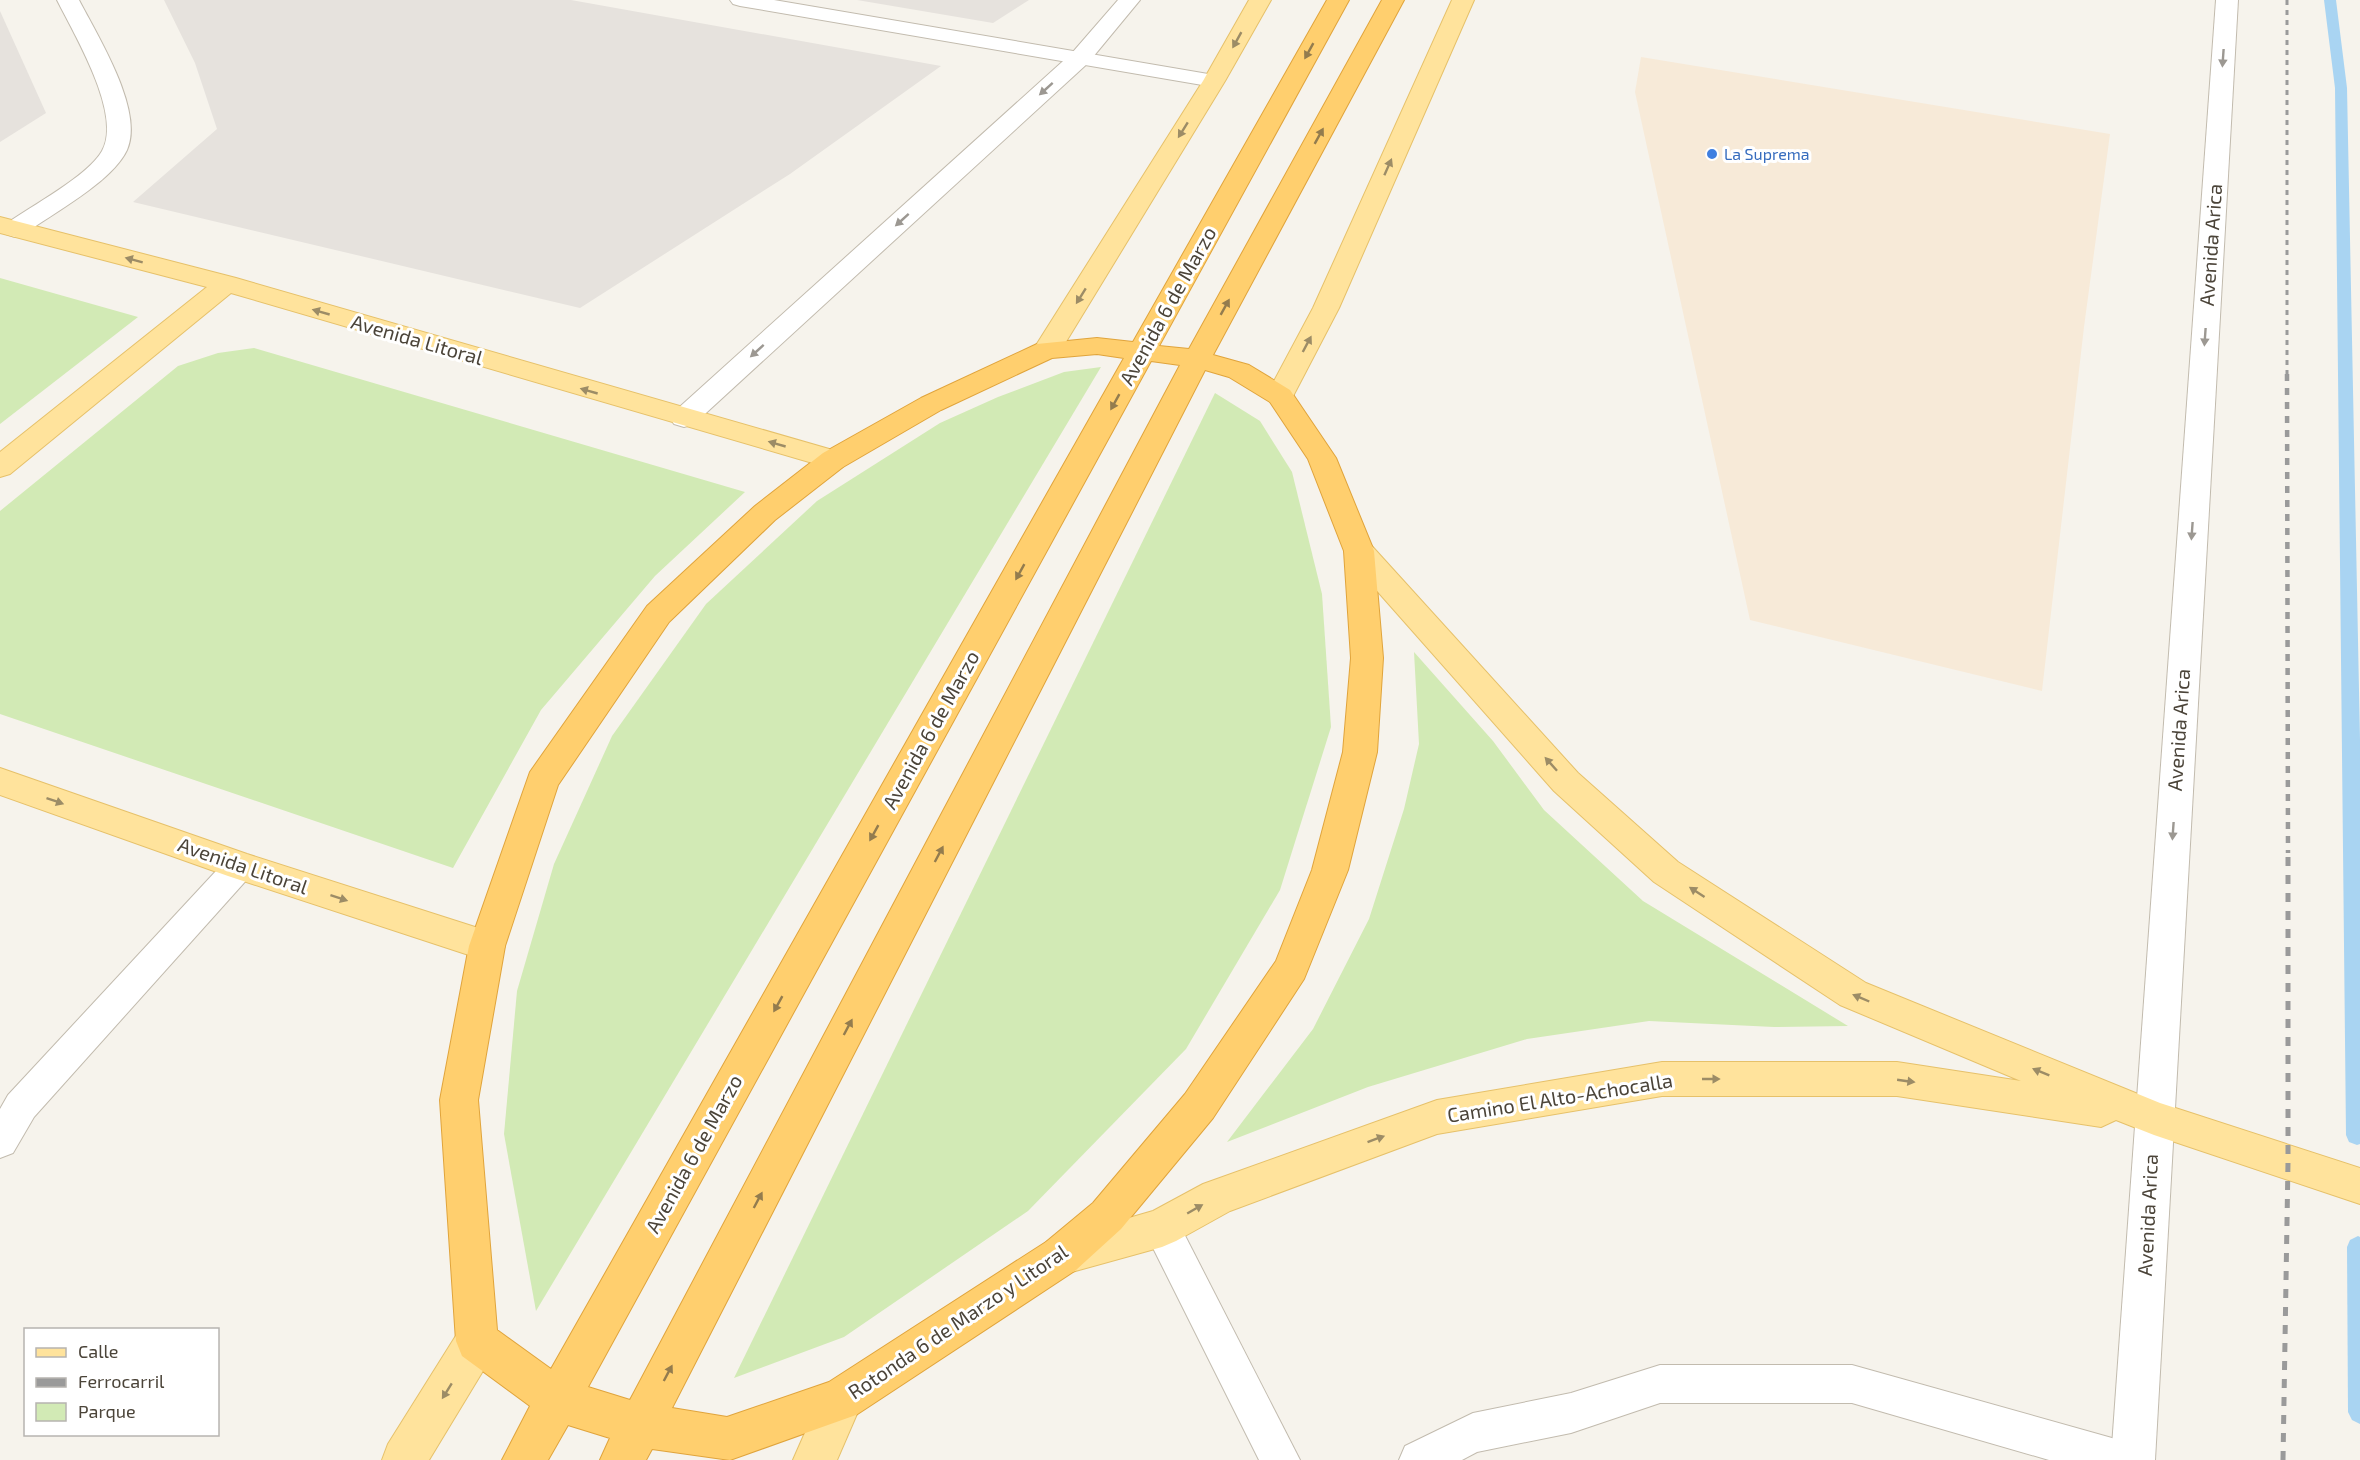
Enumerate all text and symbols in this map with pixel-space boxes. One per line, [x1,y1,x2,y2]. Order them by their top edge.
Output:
one-way arrow [1232,32,1242,49]
one-way arrow [1304,43,1315,59]
one-way arrow [2218,49,2227,68]
one-way arrow [1039,82,1054,95]
one-way arrow [1178,122,1189,139]
one-way arrow [1314,127,1324,144]
place label: La Suprema [1724,144,1810,163]
marker: La Suprema [1705,147,1719,161]
one-way arrow [1383,157,1393,175]
street label: Avenida Arica [2194,183,2226,307]
one-way arrow [894,213,909,227]
street label: Avenida 6 de Marzo [1114,222,1221,389]
one-way arrow [124,254,143,264]
one-way arrow [1075,288,1086,304]
one-way arrow [1220,298,1230,315]
one-way arrow [312,307,330,316]
street label: Avenida Litoral [349,309,486,369]
one-way arrow [2200,327,2209,346]
one-way arrow [1302,335,1312,352]
one-way arrow [750,344,765,358]
one-way arrow [580,386,598,395]
one-way arrow [1110,393,1120,410]
one-way arrow [767,439,785,448]
one-way arrow [2188,522,2197,541]
one-way arrow [1015,564,1025,581]
street label: Avenida 6 de Marzo [877,646,984,813]
street label: Avenida Arica [2162,668,2194,792]
one-way arrow [1544,757,1558,772]
one-way arrow [46,796,64,806]
one-way arrow [2168,821,2177,840]
one-way arrow [869,825,879,842]
street label: Avenida Litoral [175,832,312,899]
one-way arrow [934,846,943,863]
one-way arrow [1690,886,1706,898]
one-way arrow [330,894,348,903]
one-way arrow [1852,993,1870,1002]
one-way arrow [773,996,783,1013]
one-way arrow [843,1019,853,1036]
street label: Camino El Alto-Achocalla [1445,1067,1674,1127]
one-way arrow [2032,1067,2050,1077]
street label: Avenida 6 de Marzo [640,1070,747,1237]
one-way arrow [1702,1074,1721,1084]
one-way arrow [1897,1076,1916,1085]
one-way arrow [1368,1134,1386,1144]
street label: Avenida Arica [2132,1153,2162,1277]
one-way arrow [753,1191,763,1208]
one-way arrow [1187,1204,1203,1215]
street label: Rotonda 6 de Marzo y Litoral [843,1239,1072,1404]
legend [24,1328,219,1436]
text: Calle [78,1340,119,1362]
one-way arrow [662,1364,672,1382]
text: Ferrocarril [78,1370,165,1392]
one-way arrow [441,1383,452,1399]
text: Parque [78,1400,136,1422]

